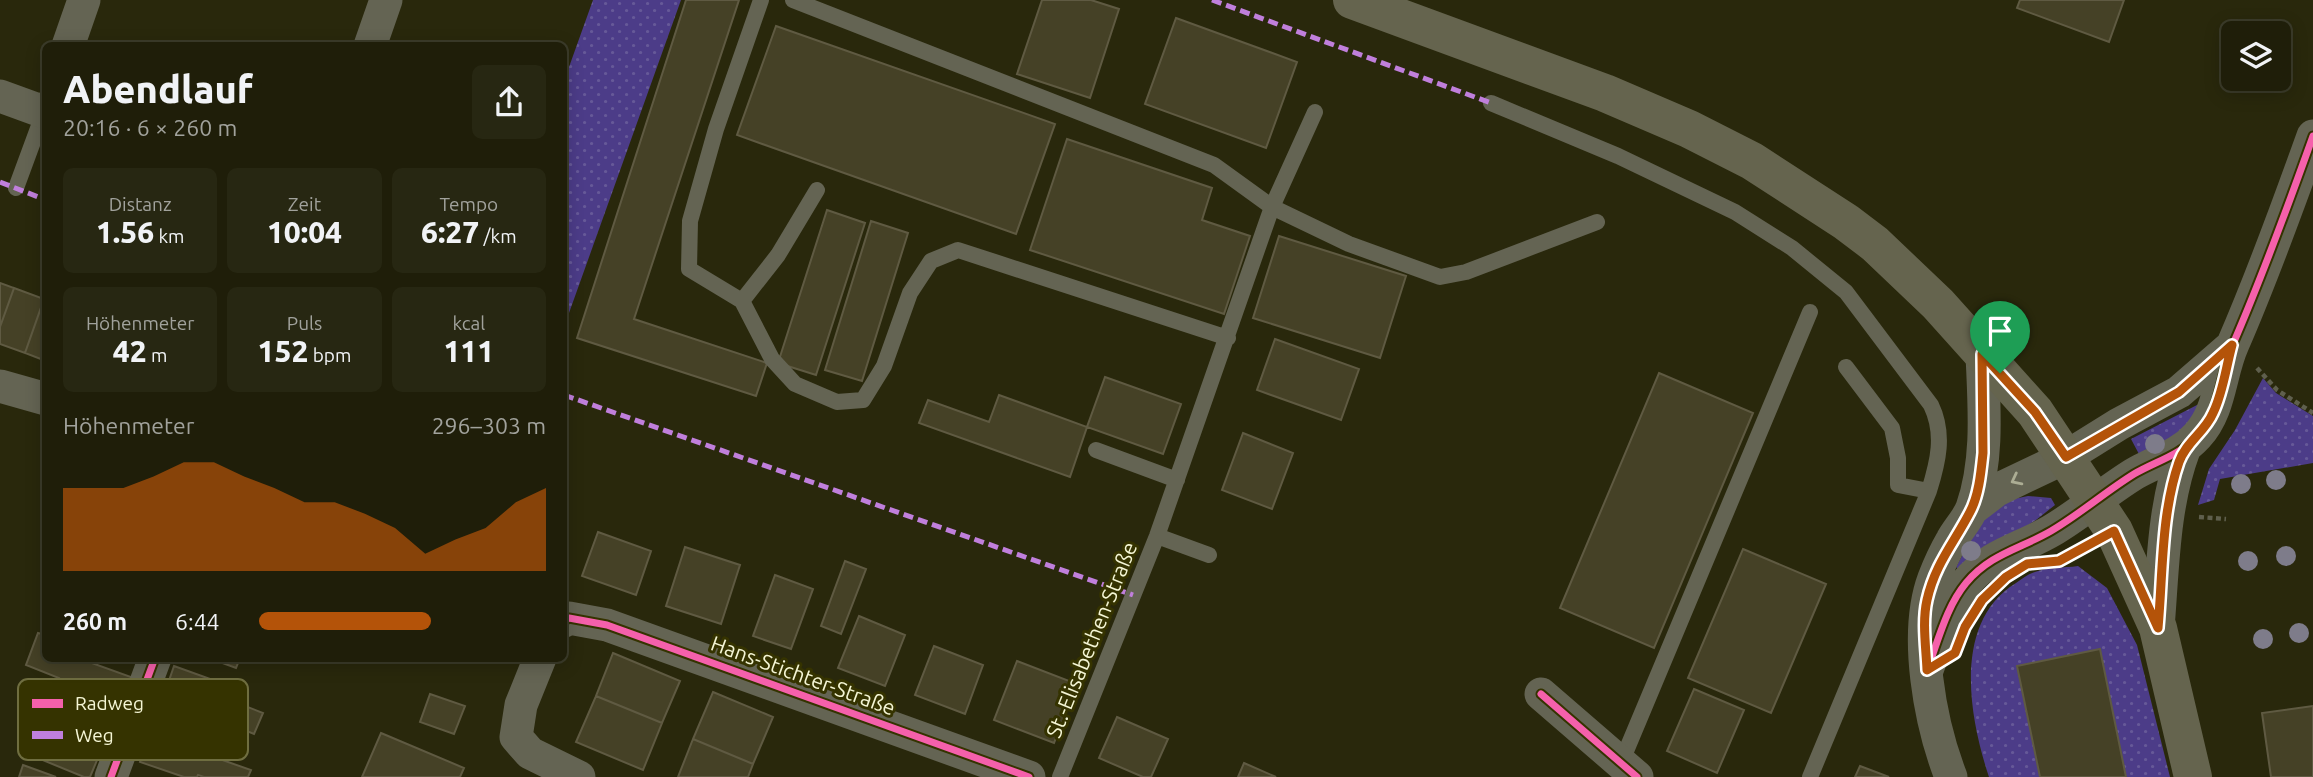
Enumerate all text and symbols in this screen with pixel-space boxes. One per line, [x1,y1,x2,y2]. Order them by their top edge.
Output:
map controls [2221,21,2291,91]
button: layers [2221,21,2291,91]
button: share [472,65,546,139]
text: Abendlauf [63,68,253,110]
text: 20:16 · 6 × 260 m [63,115,237,140]
text: Distanz [109,193,172,215]
text: Zeit [288,193,321,215]
text: Tempo [439,193,498,215]
text: 1.56 [96,215,154,249]
text: 10:04 [267,215,342,249]
text: 6:27 [421,215,479,249]
text: km [154,225,184,247]
text: /km [479,225,517,247]
pin [1970,301,2030,373]
text: Höhenmeter [86,312,194,334]
text: Puls [287,312,322,334]
text: kcal [452,312,485,334]
icon: arrive [1981,312,2019,350]
text: 42 [113,334,147,368]
text: 152 [258,334,308,368]
text: 111 [443,334,494,368]
text: m [147,344,167,366]
text: bpm [308,344,351,366]
text: Höhenmeter [63,413,194,438]
text: 296–303 m [432,413,546,438]
one-way arrow [2011,472,2024,485]
street label: St.-Elisabethen-Straße [1041,538,1141,741]
text: 260 m [63,609,127,634]
text: 6:44 [175,609,220,634]
street label: Hans-Stichter-Straße [708,631,899,720]
legend [18,679,248,760]
text: Radweg [75,692,144,714]
text: Weg [75,724,114,746]

